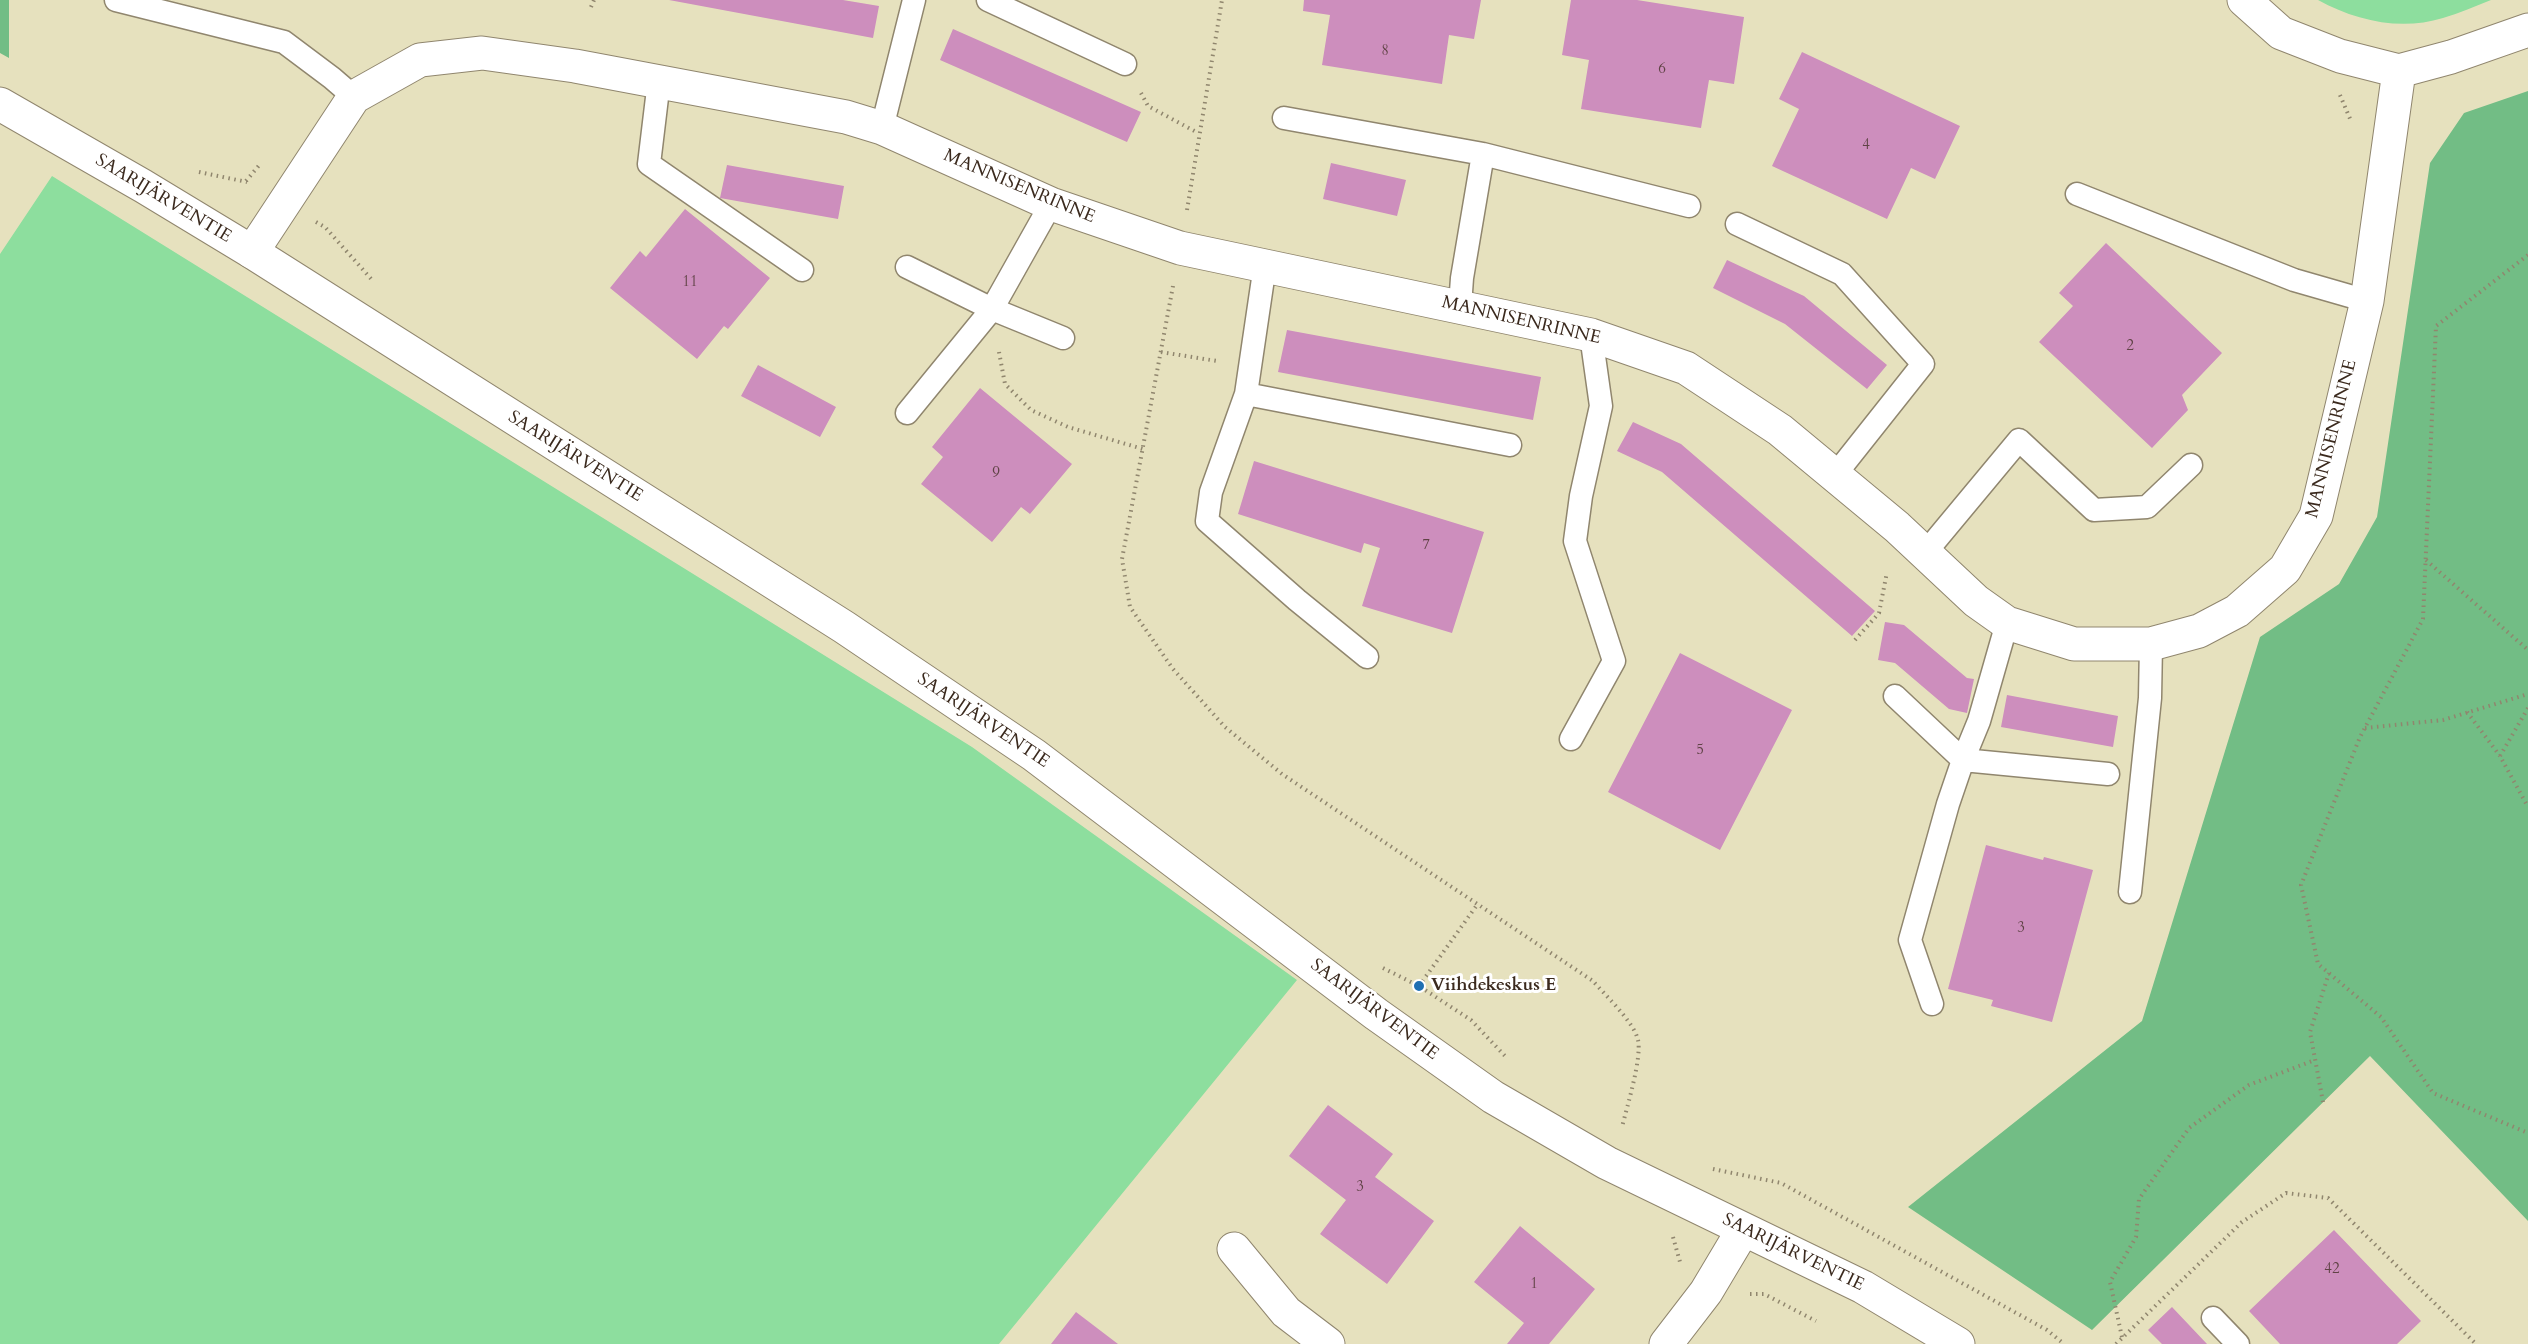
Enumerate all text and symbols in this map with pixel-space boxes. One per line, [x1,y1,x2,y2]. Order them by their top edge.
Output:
house number: 8 [1381,43,1389,61]
house number: 6 [1658,61,1666,79]
house number: 4 [1862,137,1870,155]
street label: MANNISENRINNE [940,145,1098,229]
street label: SAARIJÄRVENTIE [91,150,235,248]
house number: 11 [682,274,698,292]
street label: MANNISENRINNE [1439,292,1603,350]
house number: 2 [2126,338,2134,356]
street label: MANNISENRINNE [2302,358,2362,520]
street label: SAARIJÄRVENTIE [504,407,646,507]
house number: 9 [992,465,1000,483]
house number: 7 [1422,537,1430,555]
street label: SAARIJÄRVENTIE [913,669,1053,773]
house number: 5 [1696,742,1704,760]
house number: 3 [2017,920,2025,938]
street label: SAARIJÄRVENTIE [1306,955,1442,1065]
place label: Viihdekeskus E [1431,975,1556,997]
marker: Viihdekeskus E [1412,979,1426,993]
house number: 3 [1356,1179,1364,1197]
street label: SAARIJÄRVENTIE [1719,1209,1867,1297]
house number: 42 [2324,1261,2340,1279]
house number: 1 [1530,1276,1538,1294]

